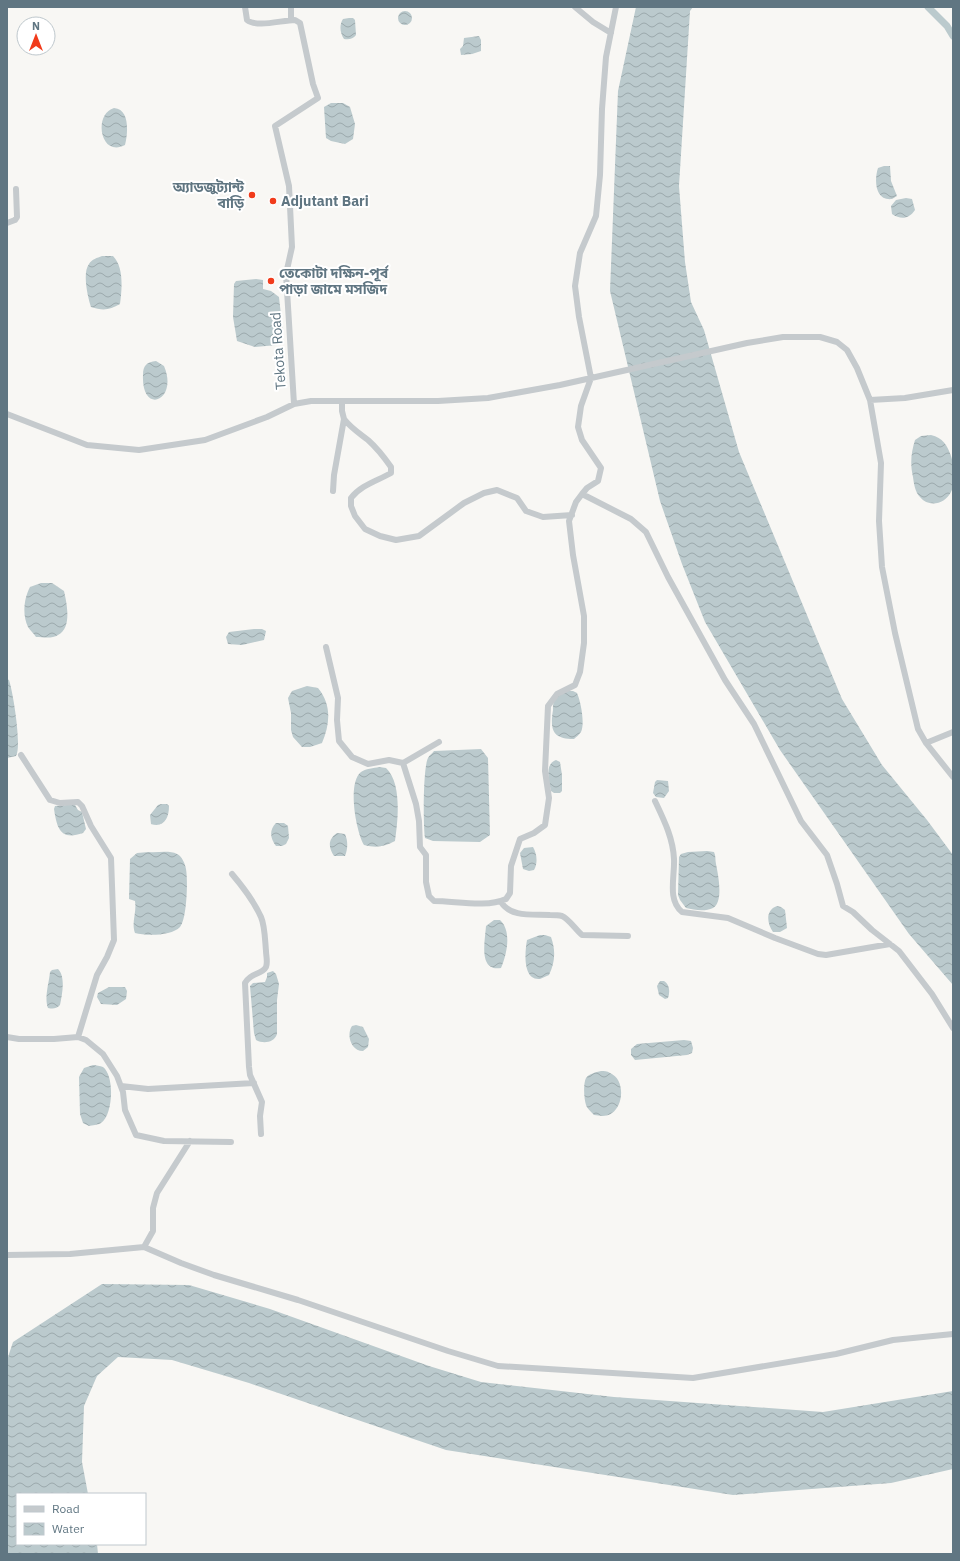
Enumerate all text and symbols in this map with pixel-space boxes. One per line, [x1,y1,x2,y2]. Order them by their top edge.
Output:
north arrow [16,16,56,56]
text: N [32,19,40,33]
place label: অ্যাডজুট্যান্ট বাড়ি [172,178,245,212]
marker: অ্যাডজুট্যান্ট বাড়ি [247,190,257,200]
place label: Adjutant Bari [281,192,369,210]
marker: Adjutant Bari [268,196,278,206]
place label: তেকোটা দক্ষিন-পূর্ব পাড়া জামে মসজিদ [279,264,389,298]
marker: তেকোটা দক্ষিন-পূর্ব পাড়া জামে মসজিদ [266,276,276,286]
street label: Tekota Road [266,312,290,390]
legend [16,1493,146,1545]
text: Road [52,1501,80,1516]
text: Water [52,1521,85,1536]

